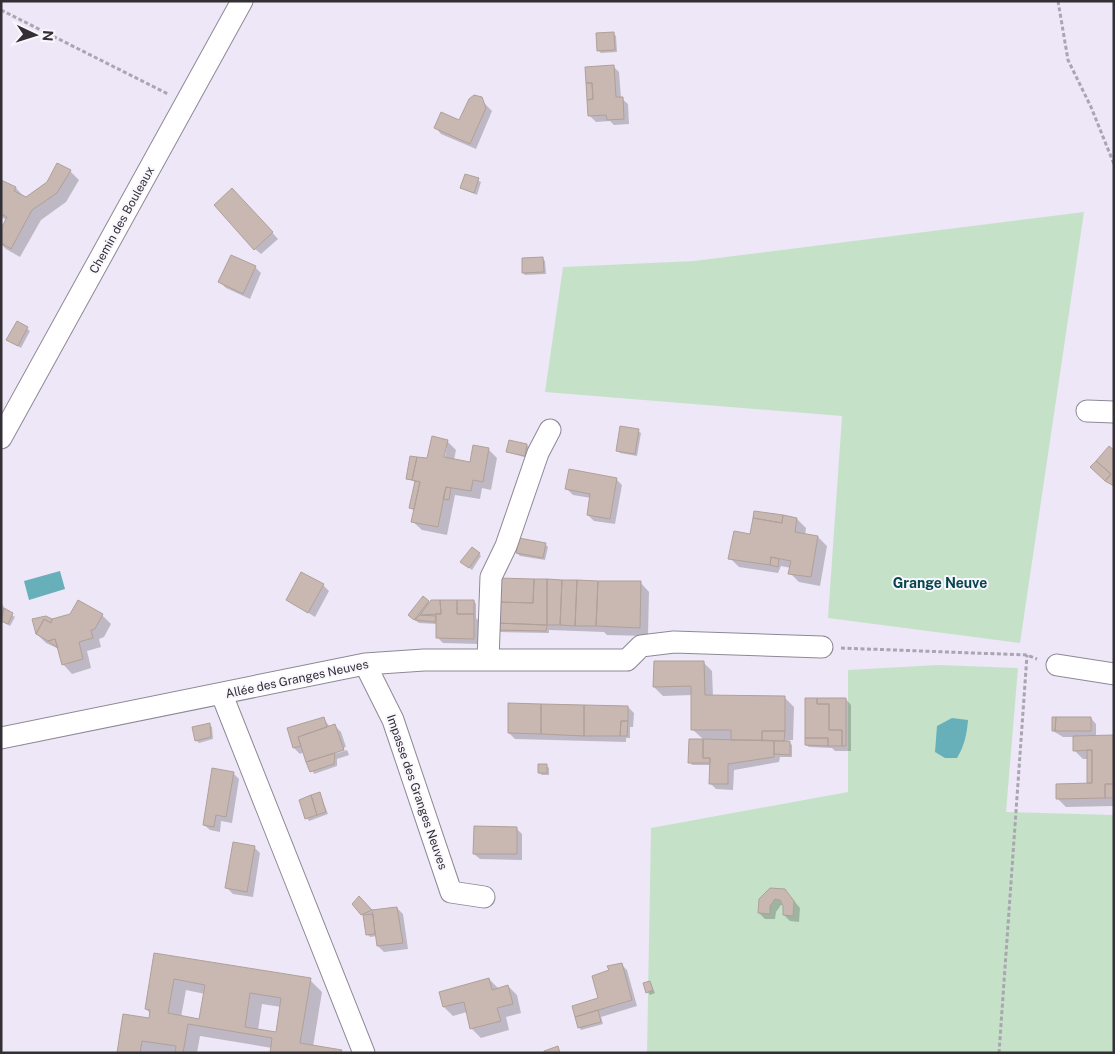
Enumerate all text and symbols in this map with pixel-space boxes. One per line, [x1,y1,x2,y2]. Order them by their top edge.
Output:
north arrow [10,10,60,60]
text: N [40,30,56,42]
street label: Chemin des Bouleaux [87,164,157,276]
district label: Grange Neuve [893,575,987,591]
street label: Allée des Granges Neuves [224,657,370,701]
street label: Impasse des Granges Neuves [384,713,450,871]

